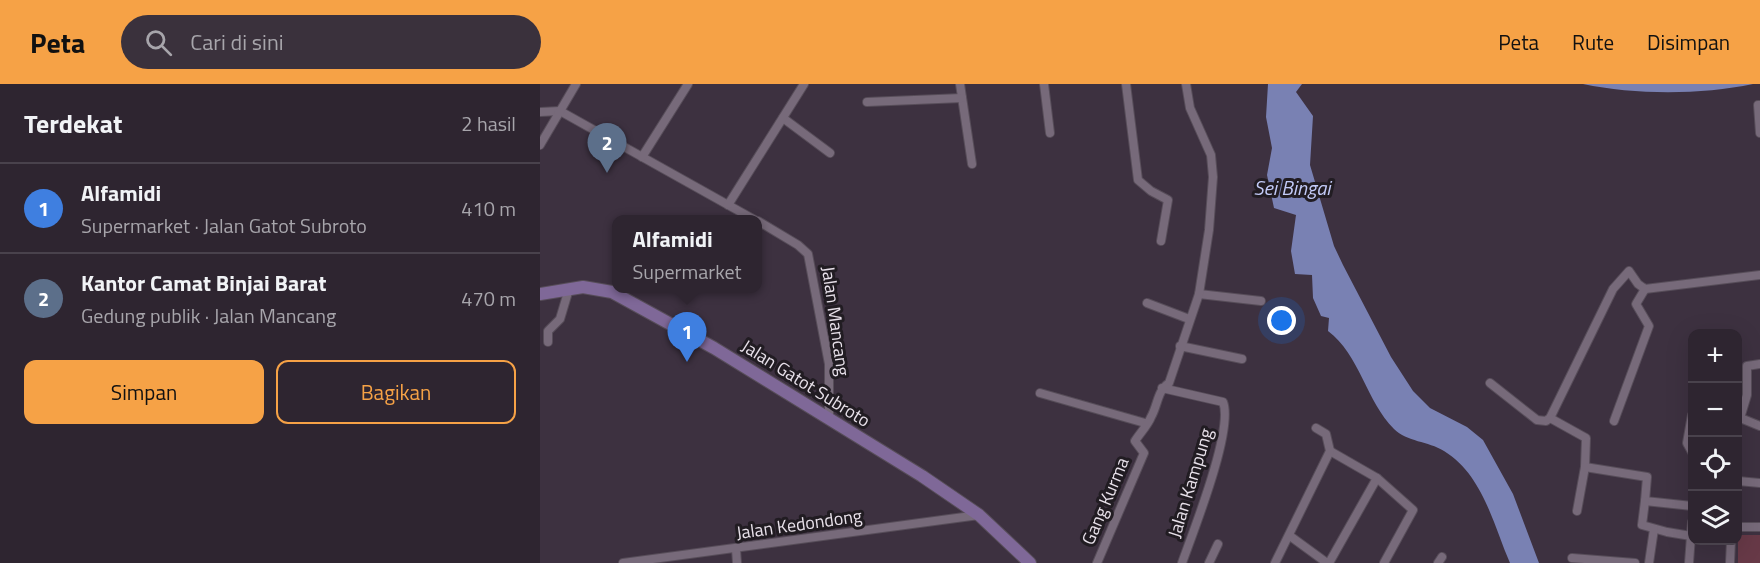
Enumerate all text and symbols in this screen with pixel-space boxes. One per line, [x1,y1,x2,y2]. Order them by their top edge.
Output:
search box [121,15,541,69]
text: Peta [30,21,85,64]
text: Cari di sini [190,25,284,59]
icon: search [142,26,175,59]
text: Peta [1498,26,1539,58]
text: Rute [1572,26,1614,58]
text: Disimpan [1647,26,1730,58]
text: Terdekat [24,104,123,143]
text: 2 hasil [461,108,516,139]
pin: 2 [588,124,626,173]
water label: Sei Bingai [1254,172,1333,203]
text: Alfamidi [81,176,161,210]
text: 1 [38,193,49,224]
text: 410 m [461,193,516,224]
text: Supermarket · Jalan Gatot Subroto [81,210,367,241]
popup [612,215,762,293]
text: Alfamidi [632,222,713,256]
text: Supermarket [632,256,742,287]
street label: Jalan Mancang [815,264,857,378]
text: Kantor Camat Binjai Barat [81,266,327,300]
text: 2 [38,283,49,314]
text: 470 m [461,283,516,314]
text: Gedung publik · Jalan Mancang [81,300,336,331]
your location [1267,306,1296,335]
pin: 1 [668,312,706,362]
map controls [1688,329,1742,545]
button: + [1688,329,1742,383]
street label: Jalan Gatot Subroto [736,333,876,433]
button: Simpan [24,360,264,424]
button: Bagikan [276,360,516,424]
button: − [1688,383,1742,437]
street label: Jalan Kampung [1161,425,1219,541]
button: locate [1688,437,1742,491]
street label: Gang Kurma [1074,453,1136,549]
button: layers [1688,491,1742,545]
street label: Jalan Kedondong [734,502,864,546]

